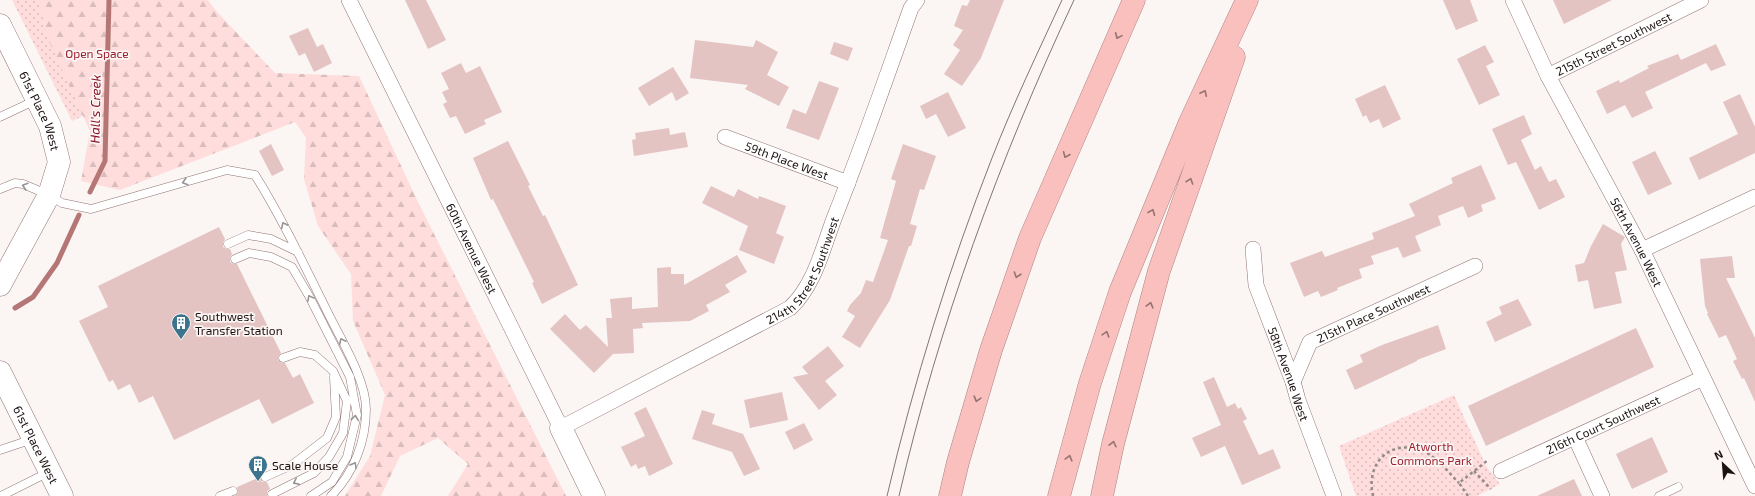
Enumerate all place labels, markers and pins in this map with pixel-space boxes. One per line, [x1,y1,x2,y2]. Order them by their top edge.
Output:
place label: Southwest Transfer Station [195,309,283,337]
building icon: Southwest Transfer Station [170,312,192,340]
building icon: Scale House [247,454,269,482]
place label: Scale House [272,458,338,472]

